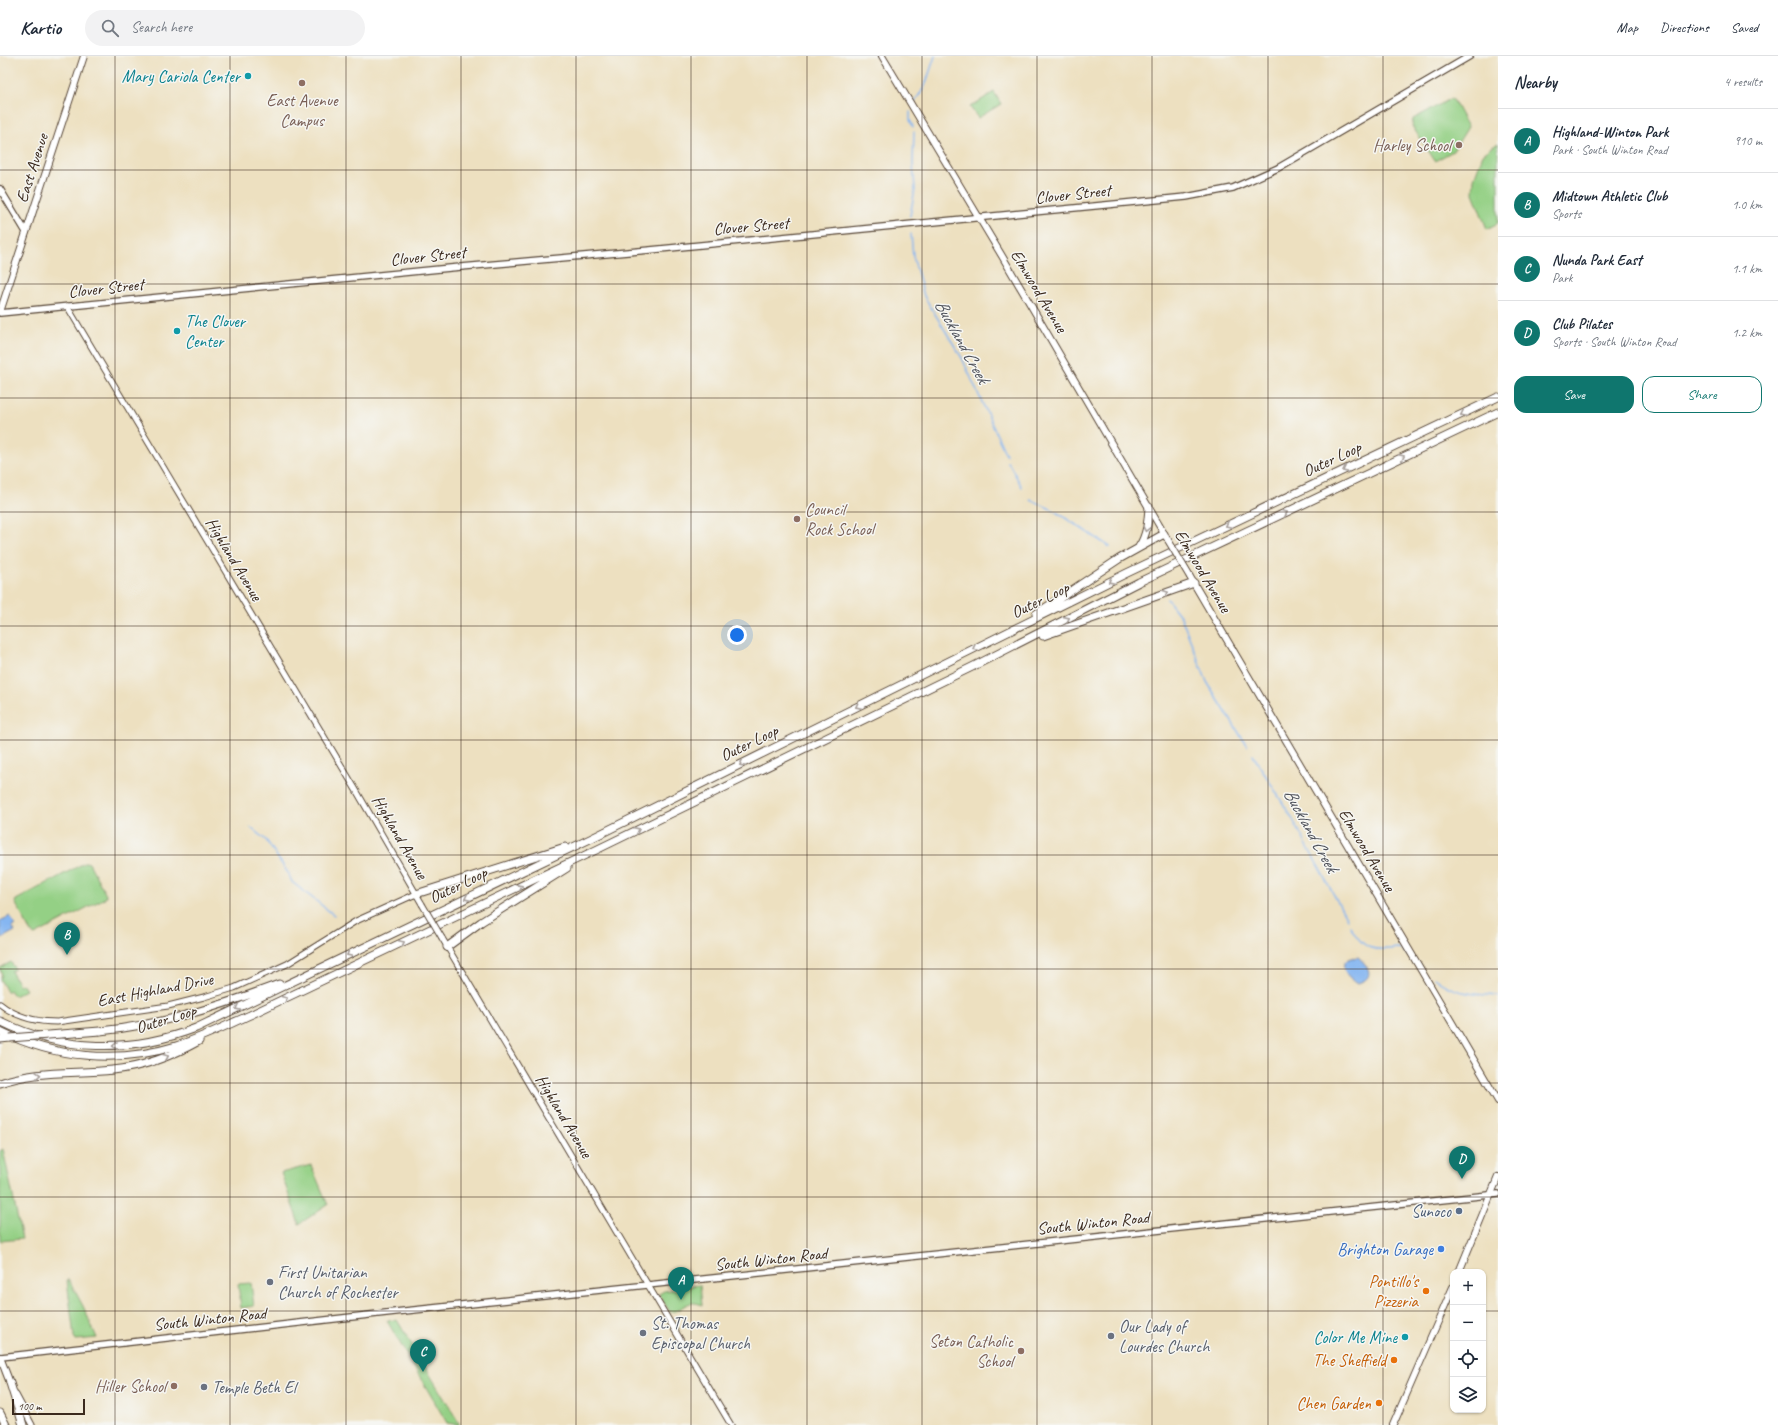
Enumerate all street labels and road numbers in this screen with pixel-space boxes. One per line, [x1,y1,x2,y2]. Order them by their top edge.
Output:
street label: East Avenue [11,130,53,205]
street label: Clover Street [1034,179,1114,208]
street label: Clover Street [713,212,792,240]
street label: Clover Street [389,241,469,270]
street label: Elmwood Avenue [1006,246,1073,338]
street label: Clover Street [67,273,147,302]
street label: Outer Loop [1300,436,1366,482]
street label: Highland Avenue [201,513,268,606]
street label: Elmwood Avenue [1170,526,1237,618]
street label: Outer Loop [1008,576,1074,623]
street label: Outer Loop [717,719,783,766]
street label: Highland Avenue [367,791,433,884]
street label: Elmwood Avenue [1334,805,1401,897]
street label: Outer Loop [426,861,492,908]
street label: East Highland Drive [95,968,216,1011]
street label: Outer Loop [133,999,200,1038]
street label: Highland Avenue [531,1070,598,1163]
street label: South Winton Road [1036,1206,1153,1239]
street label: South Winton Road [714,1242,831,1275]
street label: South Winton Road [153,1302,270,1335]

